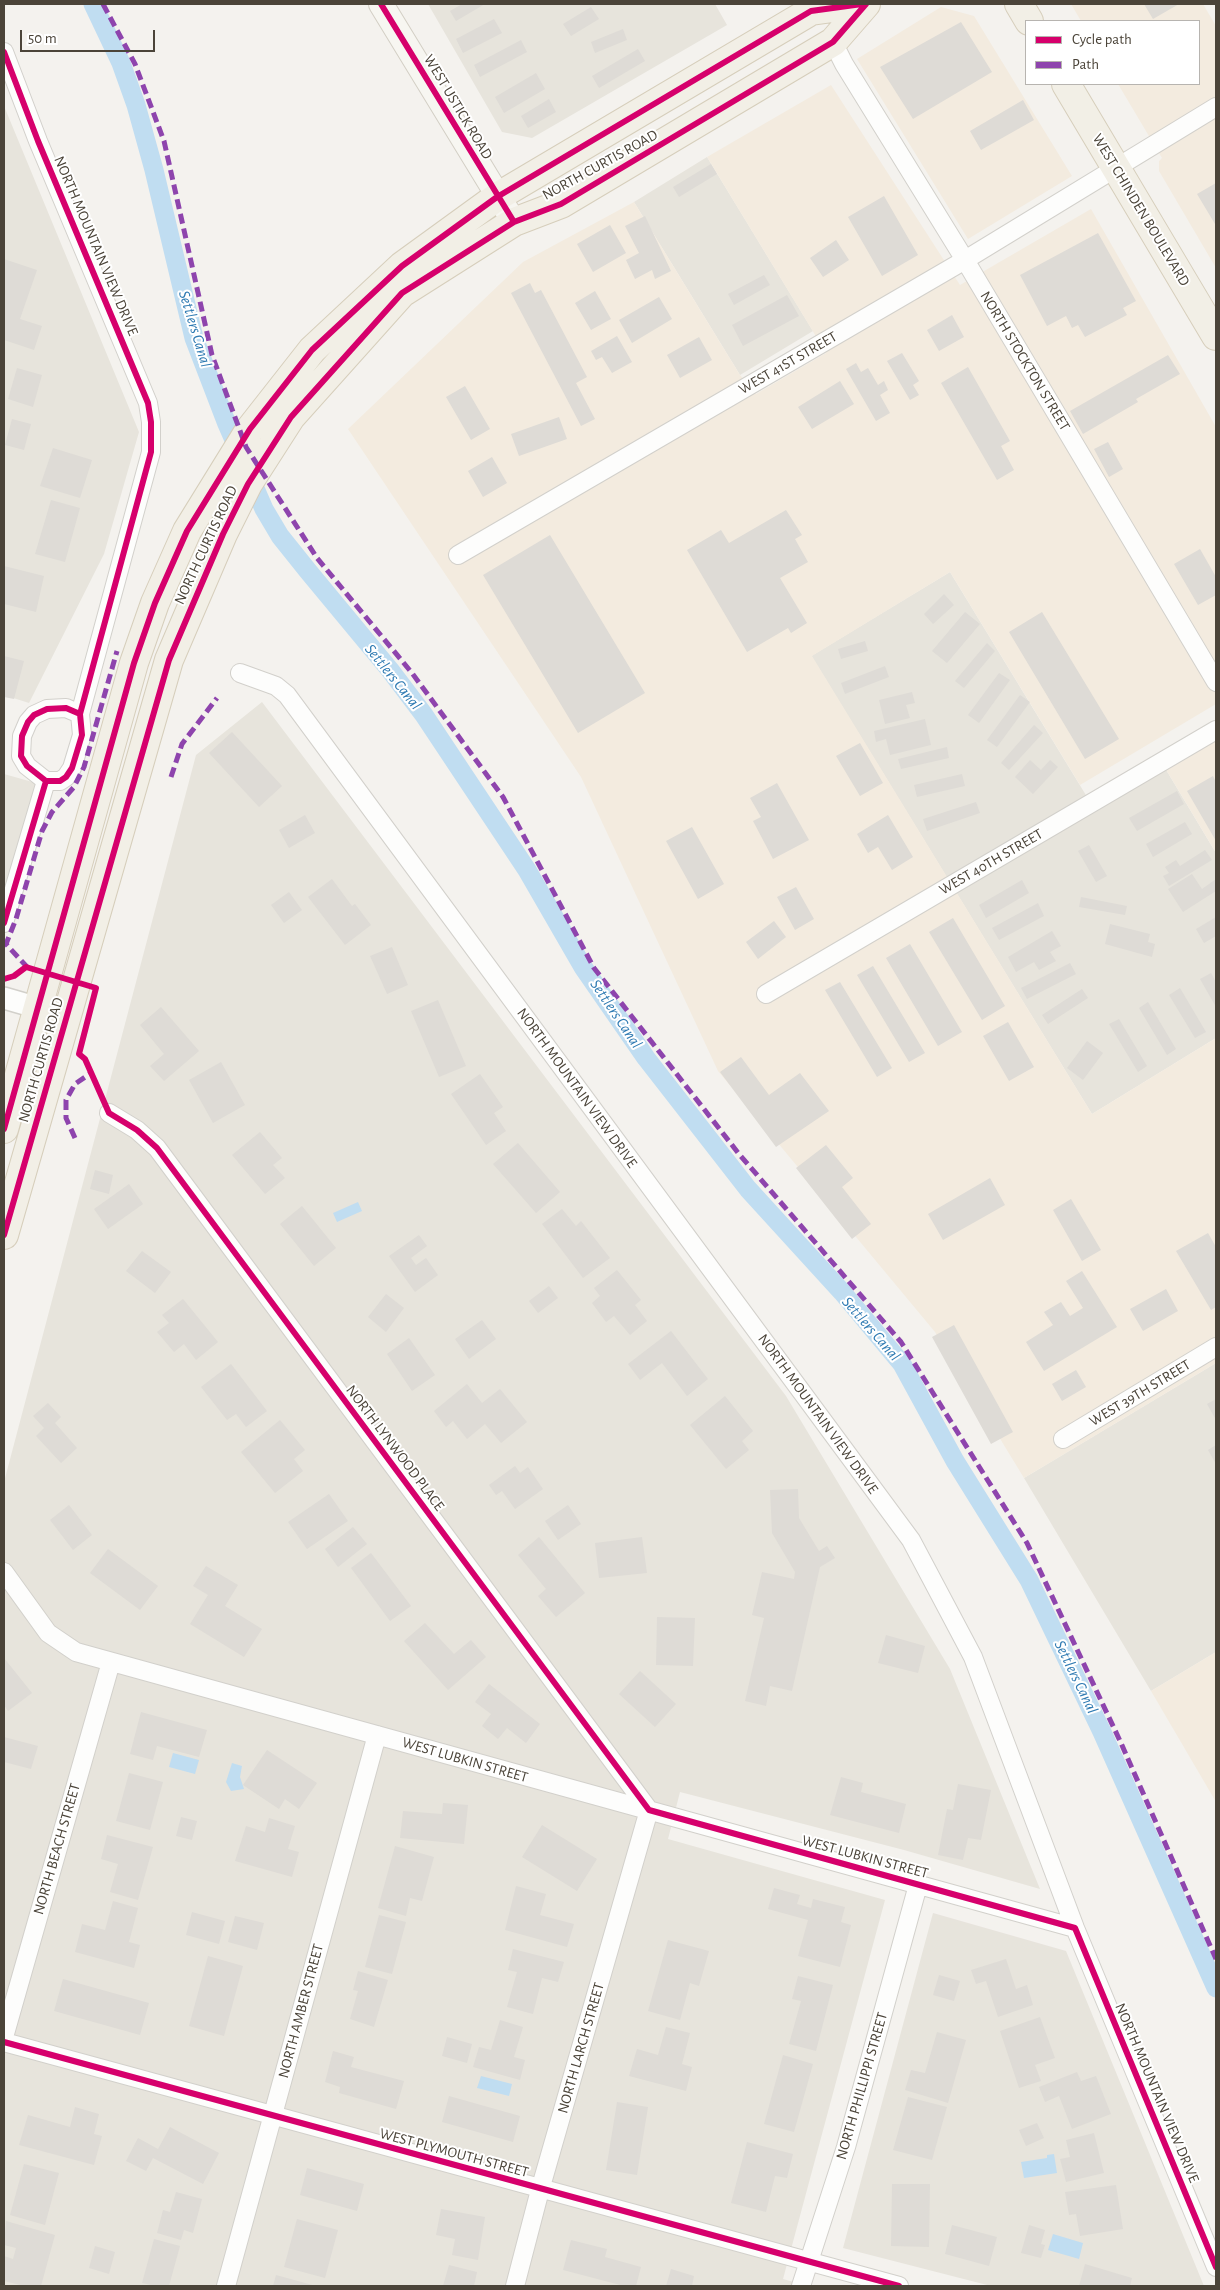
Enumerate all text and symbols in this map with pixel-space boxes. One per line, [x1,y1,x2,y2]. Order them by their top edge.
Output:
scale bar [22,20,158,52]
legend [1025,20,1200,85]
text: 50 m [28,31,57,46]
text: Cycle path [1072,32,1132,47]
street label: WEST USTICK ROAD [420,51,496,163]
text: Path [1072,57,1099,72]
street label: NORTH CURTIS ROAD [539,126,661,204]
street label: WEST CHINDEN BOULEVARD [1088,131,1194,289]
street label: NORTH MOUNTAIN VIEW DRIVE [50,154,142,338]
water label: Settlers Canal [174,288,216,370]
street label: NORTH STOCKTON STREET [976,288,1074,434]
street label: WEST 41ST STREET [736,328,840,398]
street label: NORTH CURTIS ROAD [171,483,241,607]
water label: Settlers Canal [361,640,425,714]
street label: WEST 40TH STREET [936,825,1046,899]
water label: Settlers Canal [586,976,646,1052]
street label: NORTH CURTIS ROAD [15,995,67,1125]
street label: NORTH MOUNTAIN VIEW DRIVE [513,1005,641,1171]
water label: Settlers Canal [838,1293,904,1365]
street label: NORTH MOUNTAIN VIEW DRIVE [754,1331,882,1497]
street label: WEST 39TH STREET [1086,1356,1194,1430]
street label: NORTH LYNWOOD PLACE [342,1382,448,1514]
water label: Settlers Canal [1050,1637,1102,1717]
street label: WEST LUBKIN STREET [400,1733,530,1787]
street label: NORTH BEACH STREET [30,1781,84,1917]
street label: WEST LUBKIN STREET [800,1831,930,1883]
street label: NORTH AMBER STREET [274,1942,328,2080]
street label: NORTH LARCH STREET [554,1980,608,2116]
street label: NORTH MOUNTAIN VIEW DRIVE [1111,2001,1203,2185]
street label: NORTH PHILLIPPI STREET [832,2010,892,2162]
street label: WEST PLYMOUTH STREET [377,2124,531,2182]

